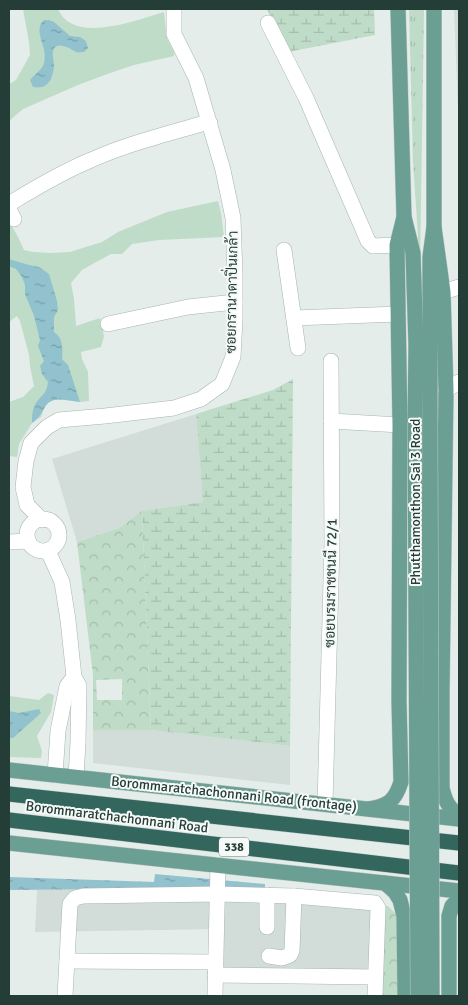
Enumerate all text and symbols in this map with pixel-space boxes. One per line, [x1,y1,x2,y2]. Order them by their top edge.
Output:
street label: ซอยกรานาดาปิ่นเกล้า [219,230,242,353]
street label: Phutthamonthon Sai 3 Road [407,419,424,585]
street label: ซอยบรมราชชนนี 72/1 [320,518,341,648]
street label: Borommaratchachonnani Road (frontage) [110,773,358,815]
street label: Borommaratchachonnani Road [25,797,209,837]
road number: 338 [219,838,249,856]

